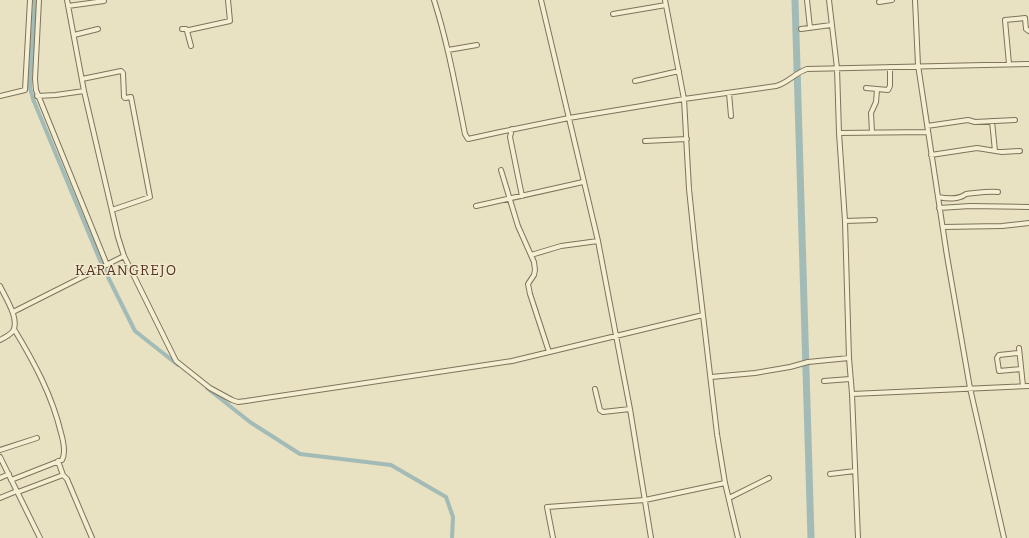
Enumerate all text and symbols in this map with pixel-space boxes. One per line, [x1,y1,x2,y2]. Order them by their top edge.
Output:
district label: KARANGREJO [75,262,177,279]

